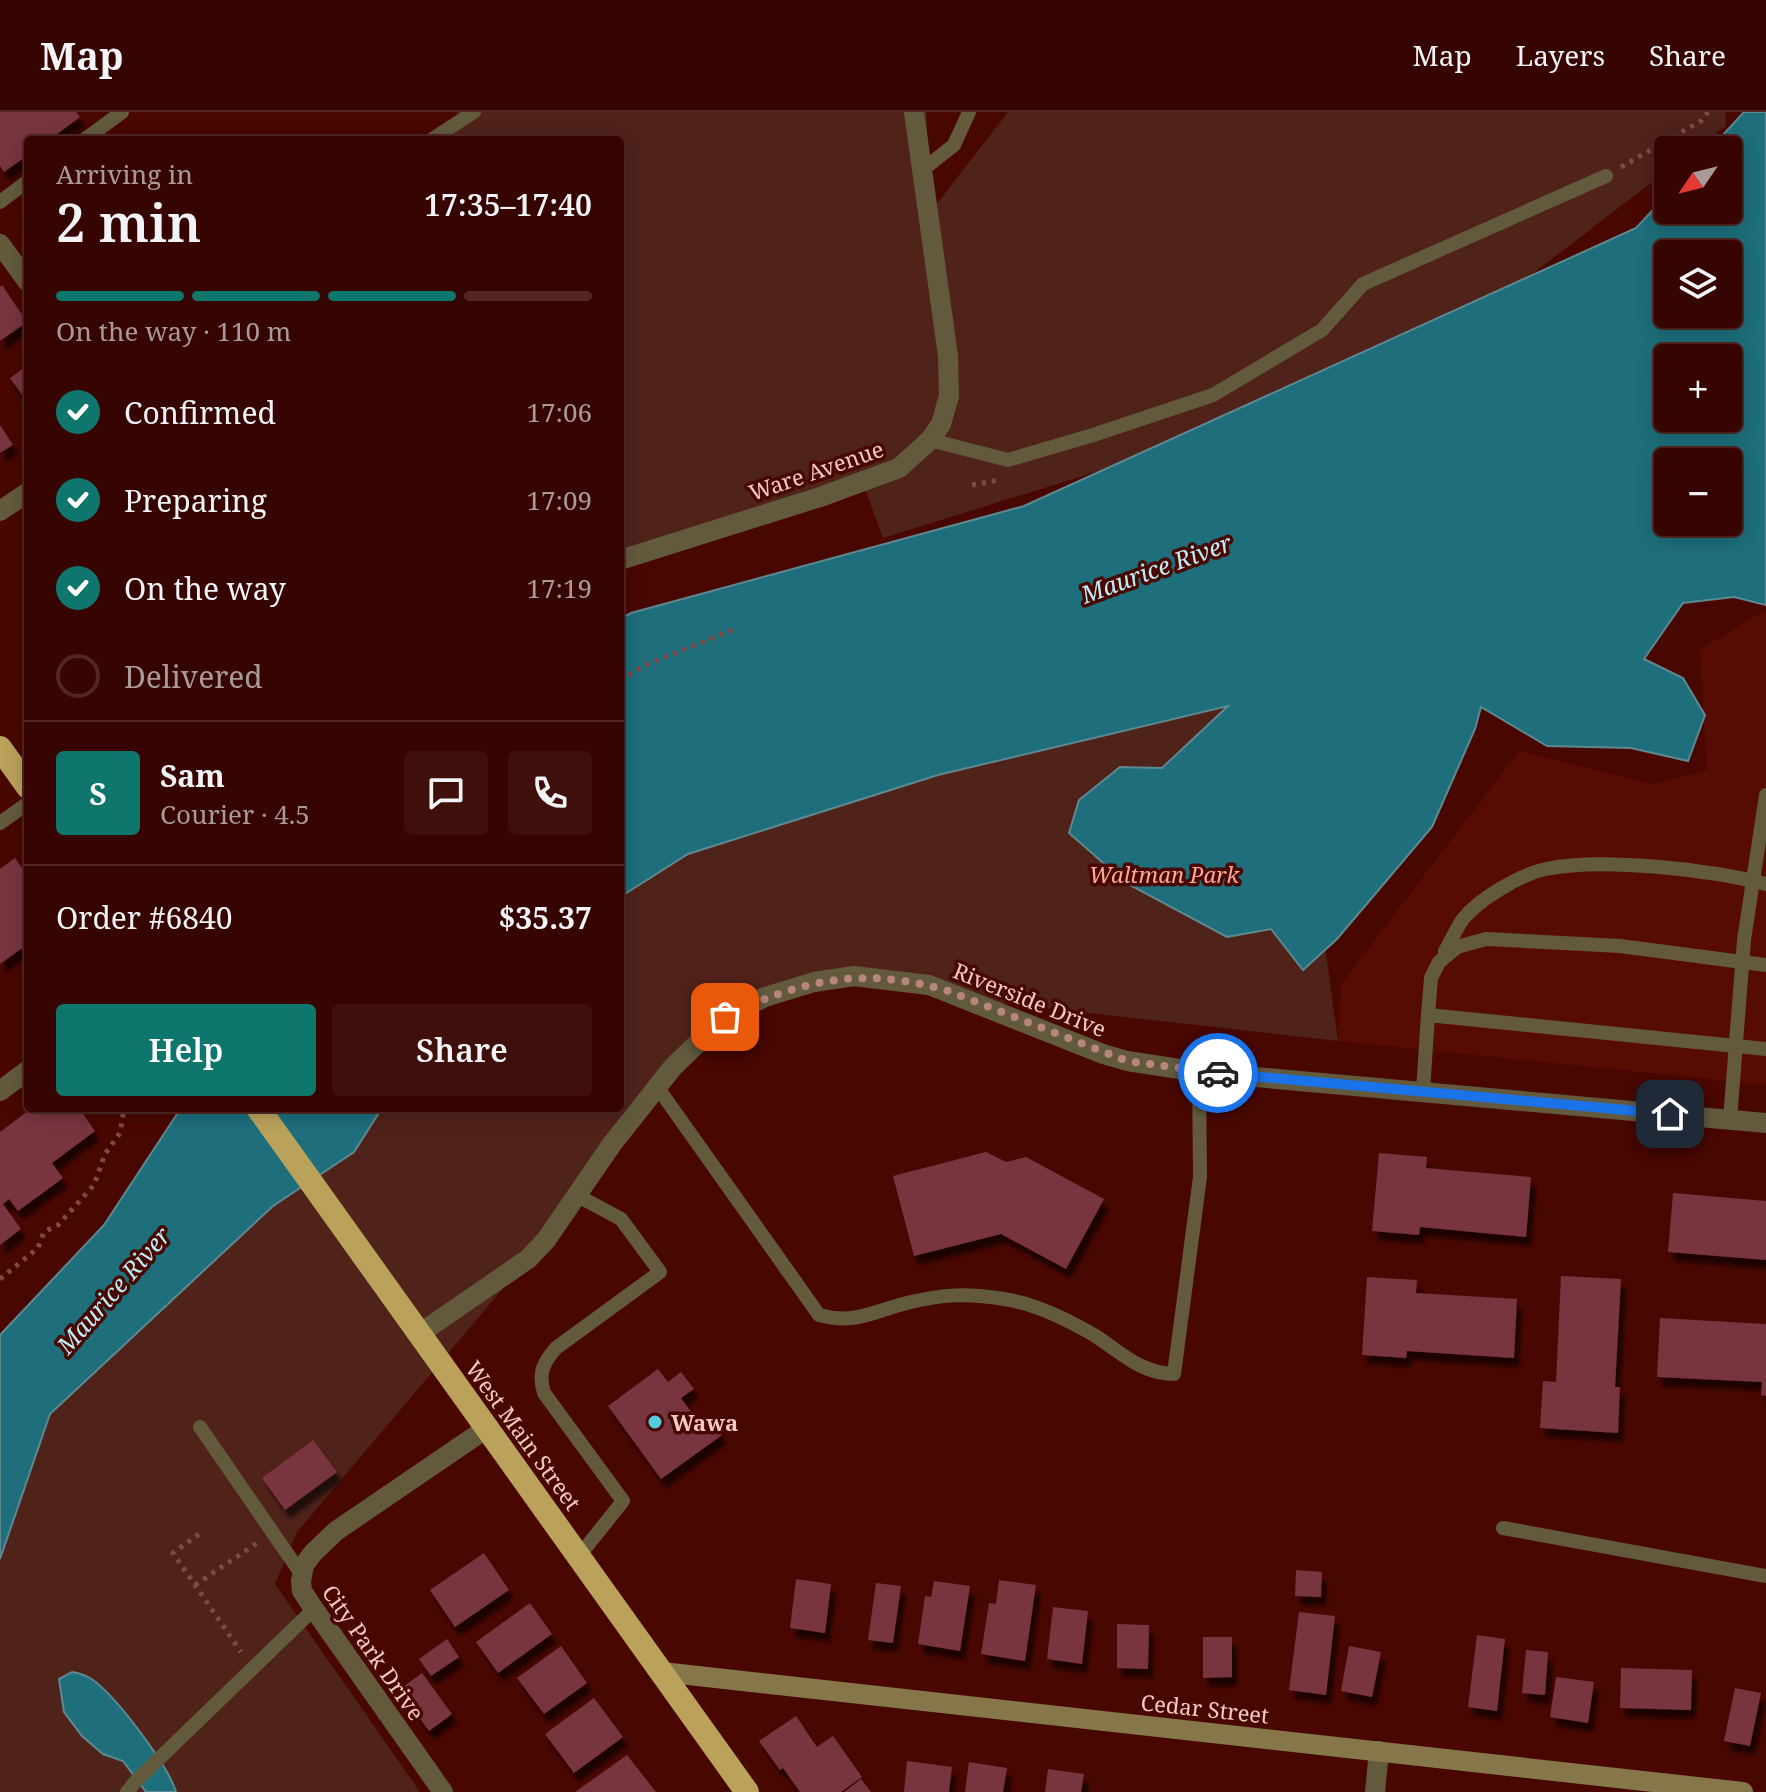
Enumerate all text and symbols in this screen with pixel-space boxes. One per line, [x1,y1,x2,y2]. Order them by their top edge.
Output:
text: Map [40,29,124,81]
text: Map [1413,36,1472,74]
text: Layers [1516,36,1605,74]
text: Share [1649,36,1726,74]
north arrow [1654,136,1742,224]
map controls [1654,136,1742,536]
text: Arriving in [56,156,193,192]
text: 17:35–17:40 [424,184,592,225]
text: 2 min [56,186,201,257]
button: layers [1654,240,1742,328]
text: On the way · 110 m [56,313,291,349]
button: + [1654,344,1742,432]
icon: check [56,390,100,434]
text: Confirmed [124,392,276,433]
text: 17:06 [526,394,592,430]
street label: Ware Avenue [745,433,887,507]
button: − [1654,448,1742,536]
icon: check [56,478,100,522]
text: Preparing [124,480,267,521]
text: 17:09 [526,482,592,518]
water label: Maurice River [1075,525,1237,611]
icon: check [56,566,100,610]
text: On the way [124,568,286,609]
text: 17:19 [526,570,592,606]
text: Delivered [124,656,263,697]
button: chat [404,751,488,835]
button: phone [508,751,592,835]
text: Sam [160,755,225,796]
text: S [89,773,107,814]
text: Courier · 4.5 [160,796,310,832]
park label: Waltman Park [1089,859,1240,889]
text: Order #6840 [56,897,233,938]
text: $35.37 [498,897,592,938]
street label: Riverside Drive [949,955,1111,1043]
pin [691,983,759,1051]
icon: bag [703,995,747,1039]
button: Help [56,1004,316,1096]
button: Share [332,1004,592,1096]
courier [1178,1033,1258,1113]
icon: car [1196,1051,1240,1095]
pin [1636,1080,1704,1148]
icon: home [1648,1092,1692,1136]
water label: Maurice River [48,1219,178,1361]
street label: West Main Street [459,1354,589,1516]
place label: Wawa [671,1407,738,1437]
marker: Wawa [646,1413,664,1431]
street label: City Park Drive [316,1578,432,1726]
street label: Cedar Street [1139,1686,1271,1730]

